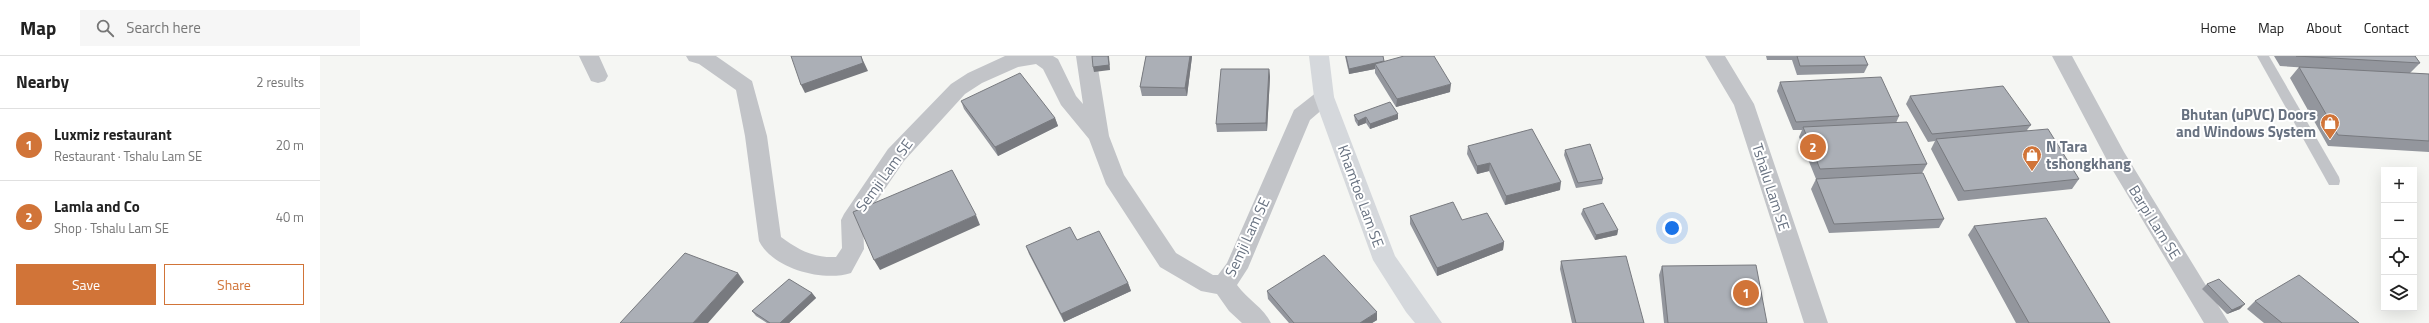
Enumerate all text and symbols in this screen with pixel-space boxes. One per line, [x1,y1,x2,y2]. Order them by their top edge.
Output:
search box [80,10,360,46]
text: Map [20,13,56,42]
text: Search here [126,16,201,39]
icon: search [94,17,116,39]
text: Home [2201,17,2236,38]
text: Map [2258,17,2284,38]
text: About [2306,17,2342,38]
text: Contact [2364,17,2409,38]
text: Nearby [16,69,69,95]
text: 2 results [256,72,304,92]
place label: Bhutan (uPVC) Doors and Windows System [2176,103,2316,143]
shop icon: Bhutan (uPVC) Doors and Windows System [2319,112,2341,140]
text: Luxmiz restaurant [54,123,172,146]
pin: 2 [1800,132,1826,162]
street label: Semji Lam SE [850,134,918,216]
text: 1 [25,135,33,155]
text: 20 m [276,135,304,155]
place label: N Tara tshongkhang [2046,135,2131,175]
street label: Tshalu Lam SE [1746,140,1796,234]
street label: Khamtoe Lam SE [1332,141,1390,251]
shop icon: N Tara tshongkhang [2021,144,2043,172]
text: Restaurant · Tshalu Lam SE [54,146,202,166]
map controls [2381,167,2417,311]
button: + [2381,167,2417,203]
street label: Barpi Lam SE [2123,181,2187,263]
street label: Semji Lam SE [1219,194,1275,280]
text: Lamla and Co [54,195,140,218]
button: − [2381,203,2417,239]
text: 2 [25,207,33,227]
text: 40 m [276,207,304,227]
text: Shop · Tshalu Lam SE [54,218,169,238]
your location [1662,218,1682,238]
button: locate [2381,239,2417,275]
button: Save [16,264,156,305]
button: Share [164,264,304,305]
button: layers [2381,275,2417,311]
pin: 1 [1733,278,1759,308]

